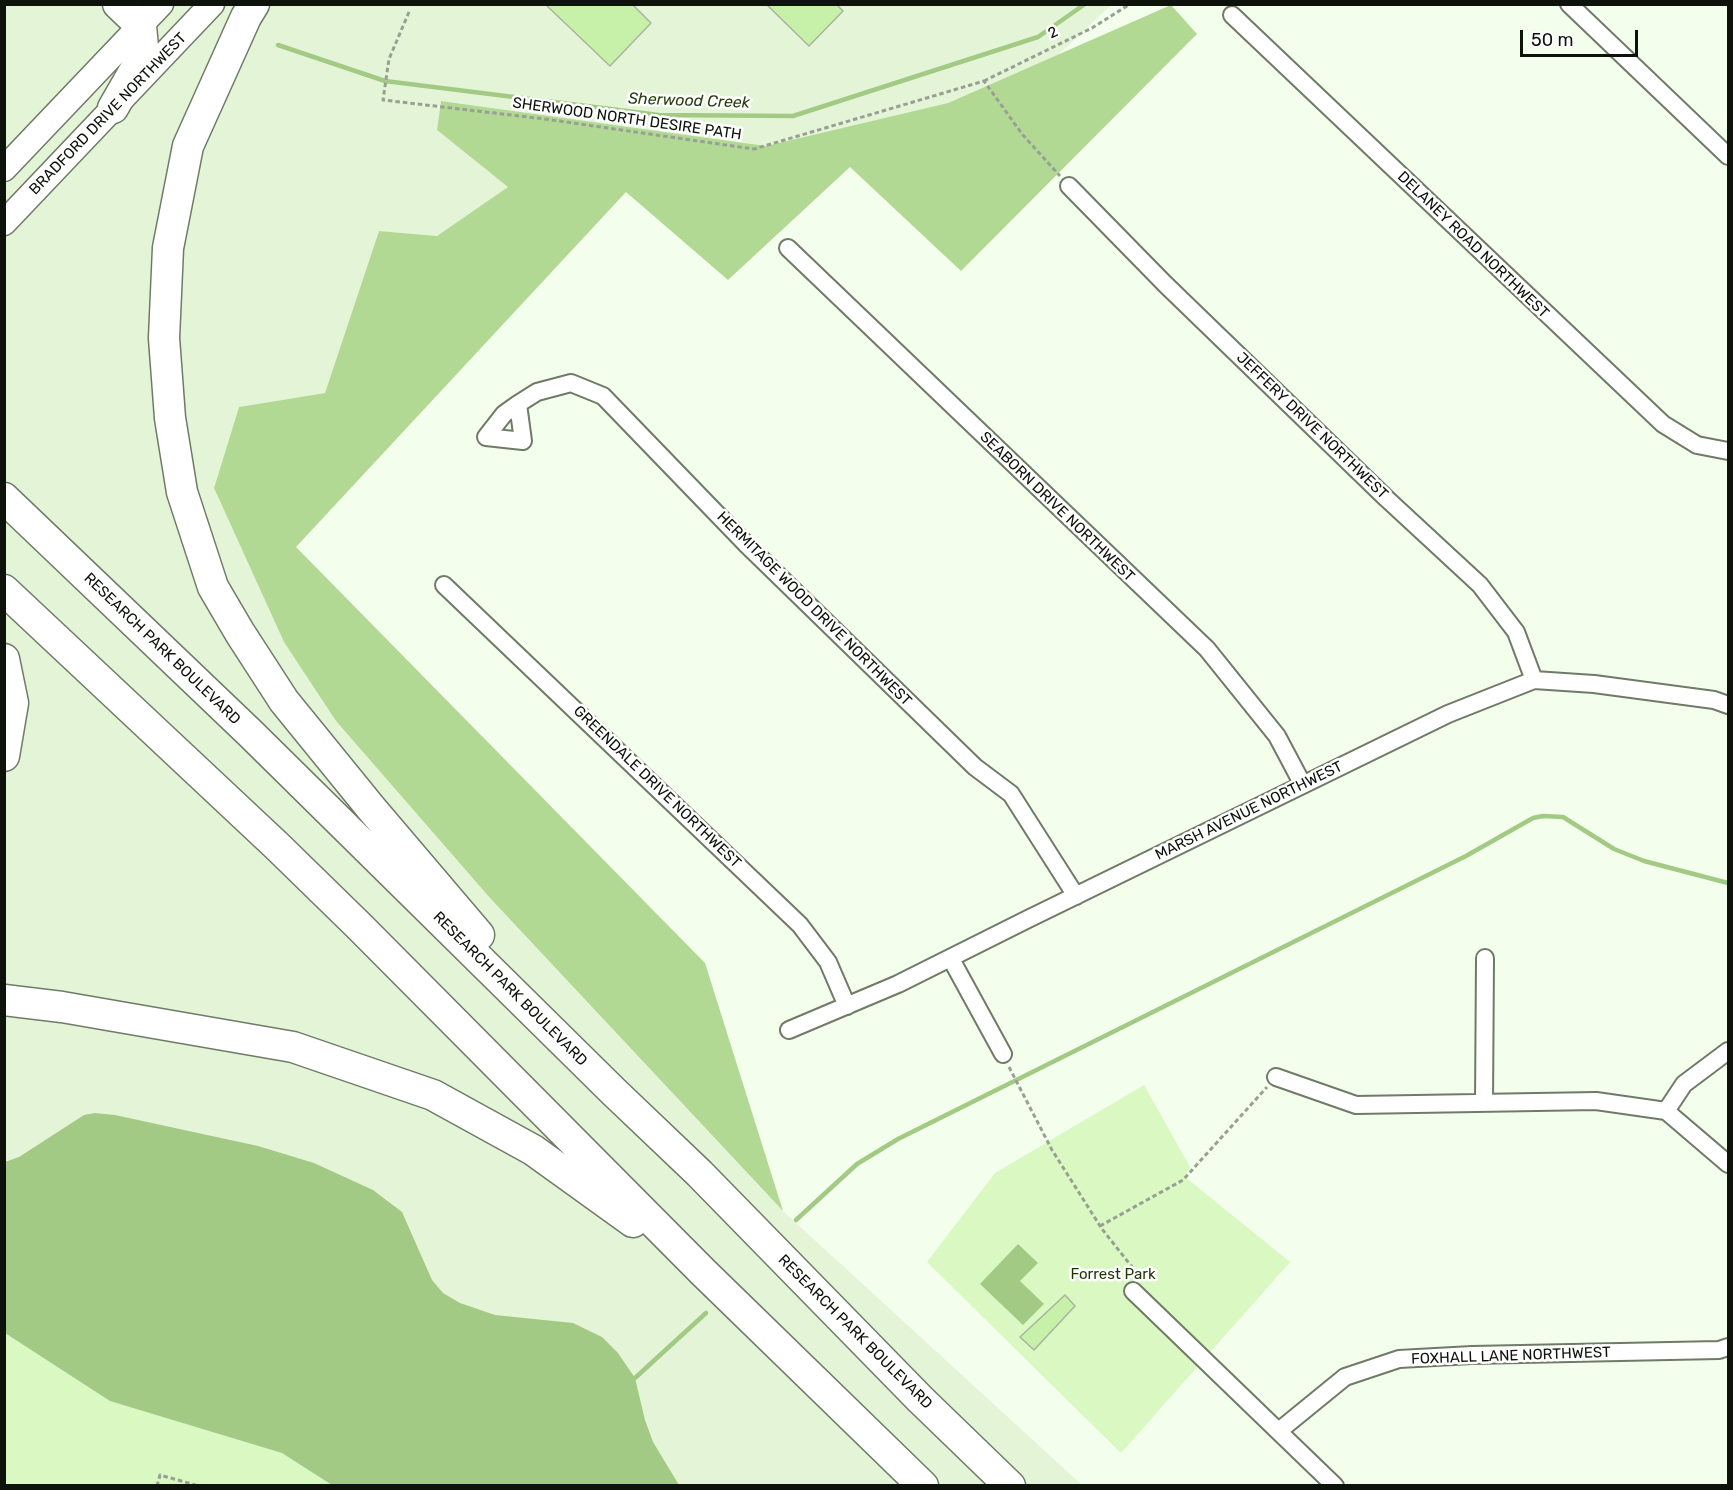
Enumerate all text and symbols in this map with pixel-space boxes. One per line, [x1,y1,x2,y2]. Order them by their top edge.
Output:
scale bar [1523,18,1642,56]
street label: 2 [1045,23,1061,43]
street label: BRADFORD DRIVE NORTHWEST [26,29,190,199]
text: 50 m [1531,29,1574,51]
water label: Sherwood Creek [628,89,750,113]
street label: SHERWOOD NORTH DESIRE PATH [511,94,743,144]
street label: DELANEY ROAD NORTHWEST [1394,168,1552,322]
street label: JEFFERY DRIVE NORTHWEST [1233,349,1391,503]
street label: SEABORN DRIVE NORTHWEST [976,428,1138,586]
street label: HERMITAGE WOOD DRIVE NORTHWEST [713,508,915,710]
street label: RESEARCH PARK BOULEVARD [80,569,244,729]
street label: GREENDALE DRIVE NORTHWEST [570,702,744,872]
street label: MARSH AVENUE NORTHWEST [1152,758,1346,864]
street label: RESEARCH PARK BOULEVARD [429,908,591,1070]
street label: RESEARCH PARK BOULEVARD [774,1251,936,1413]
park label: Forrest Park [1070,1266,1156,1284]
street label: FOXHALL LANE NORTHWEST [1411,1344,1611,1368]

